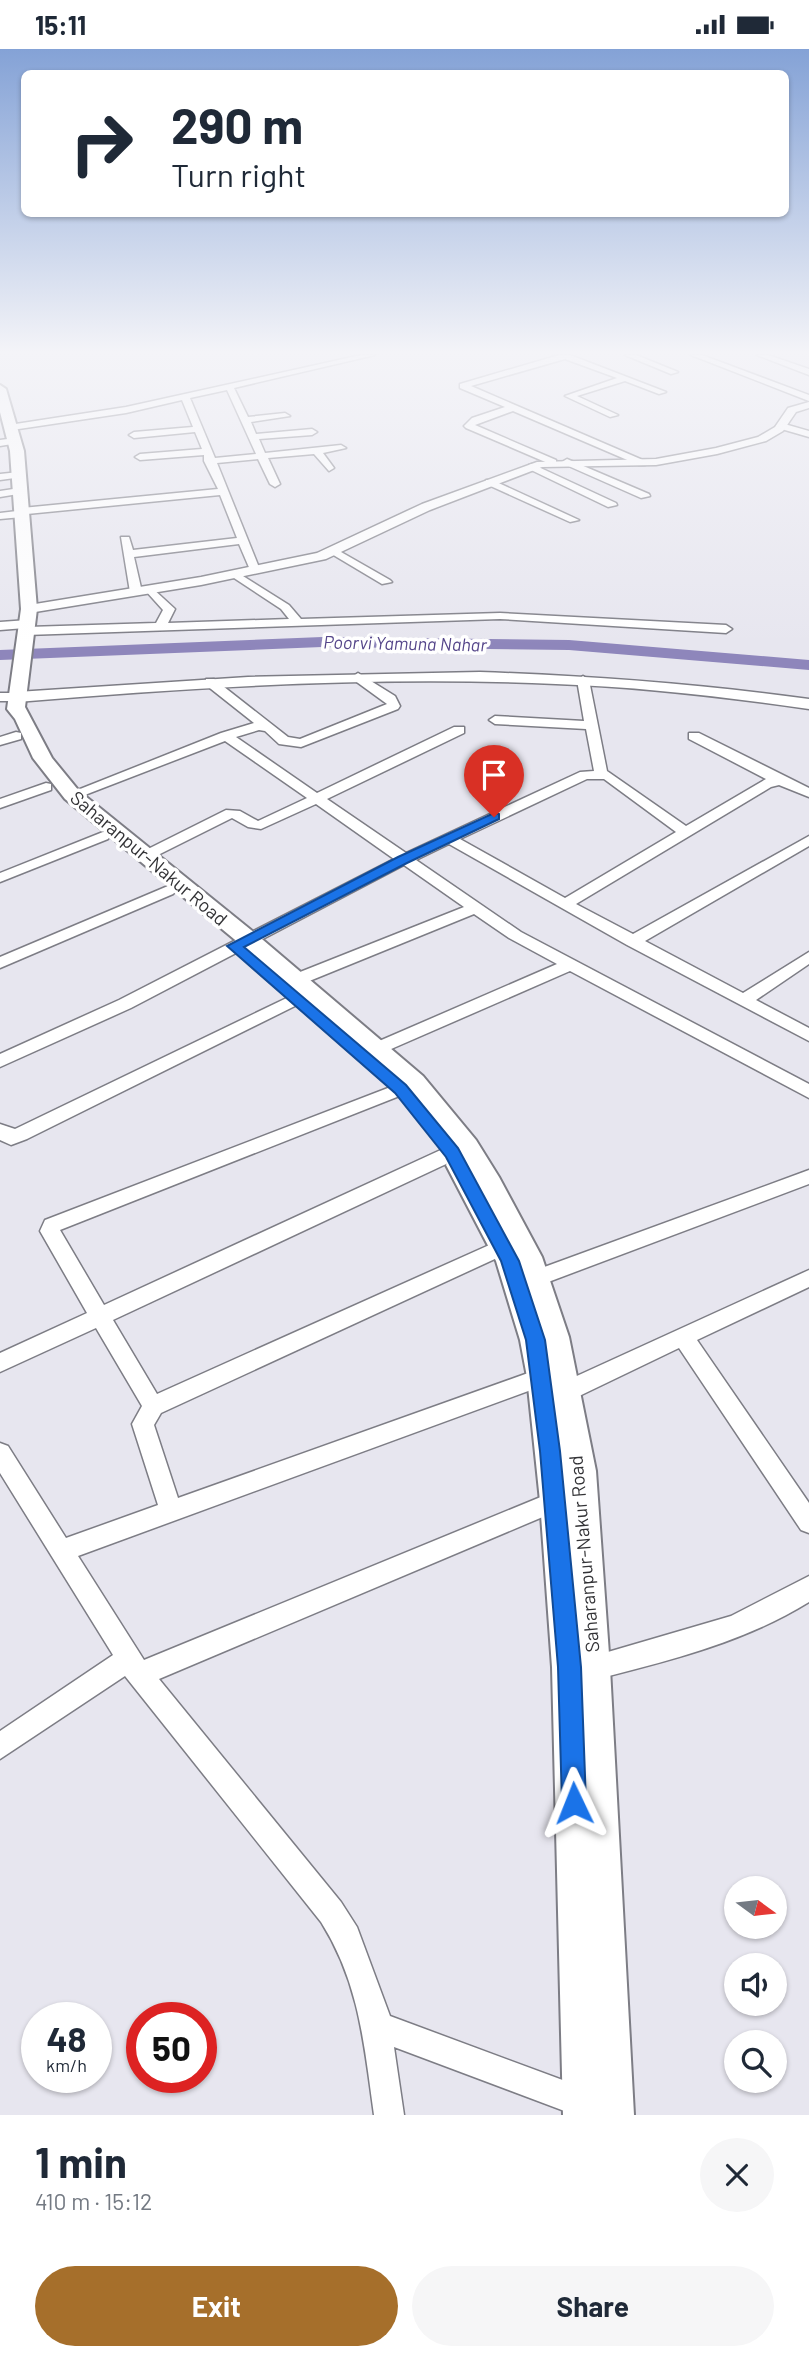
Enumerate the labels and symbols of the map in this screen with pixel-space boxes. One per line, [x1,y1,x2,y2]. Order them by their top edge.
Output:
water label: Poorvi Yamuna Nahar [323,631,487,655]
pin [464,745,524,817]
street label: Saharanpur-Nakur Road [66,785,232,930]
street label: Saharanpur-Nakur Road [563,1455,604,1653]
position arrow [537,1766,611,1840]
north arrow [724,1876,788,1939]
speed limit sign: 50 [126,2002,217,2093]

